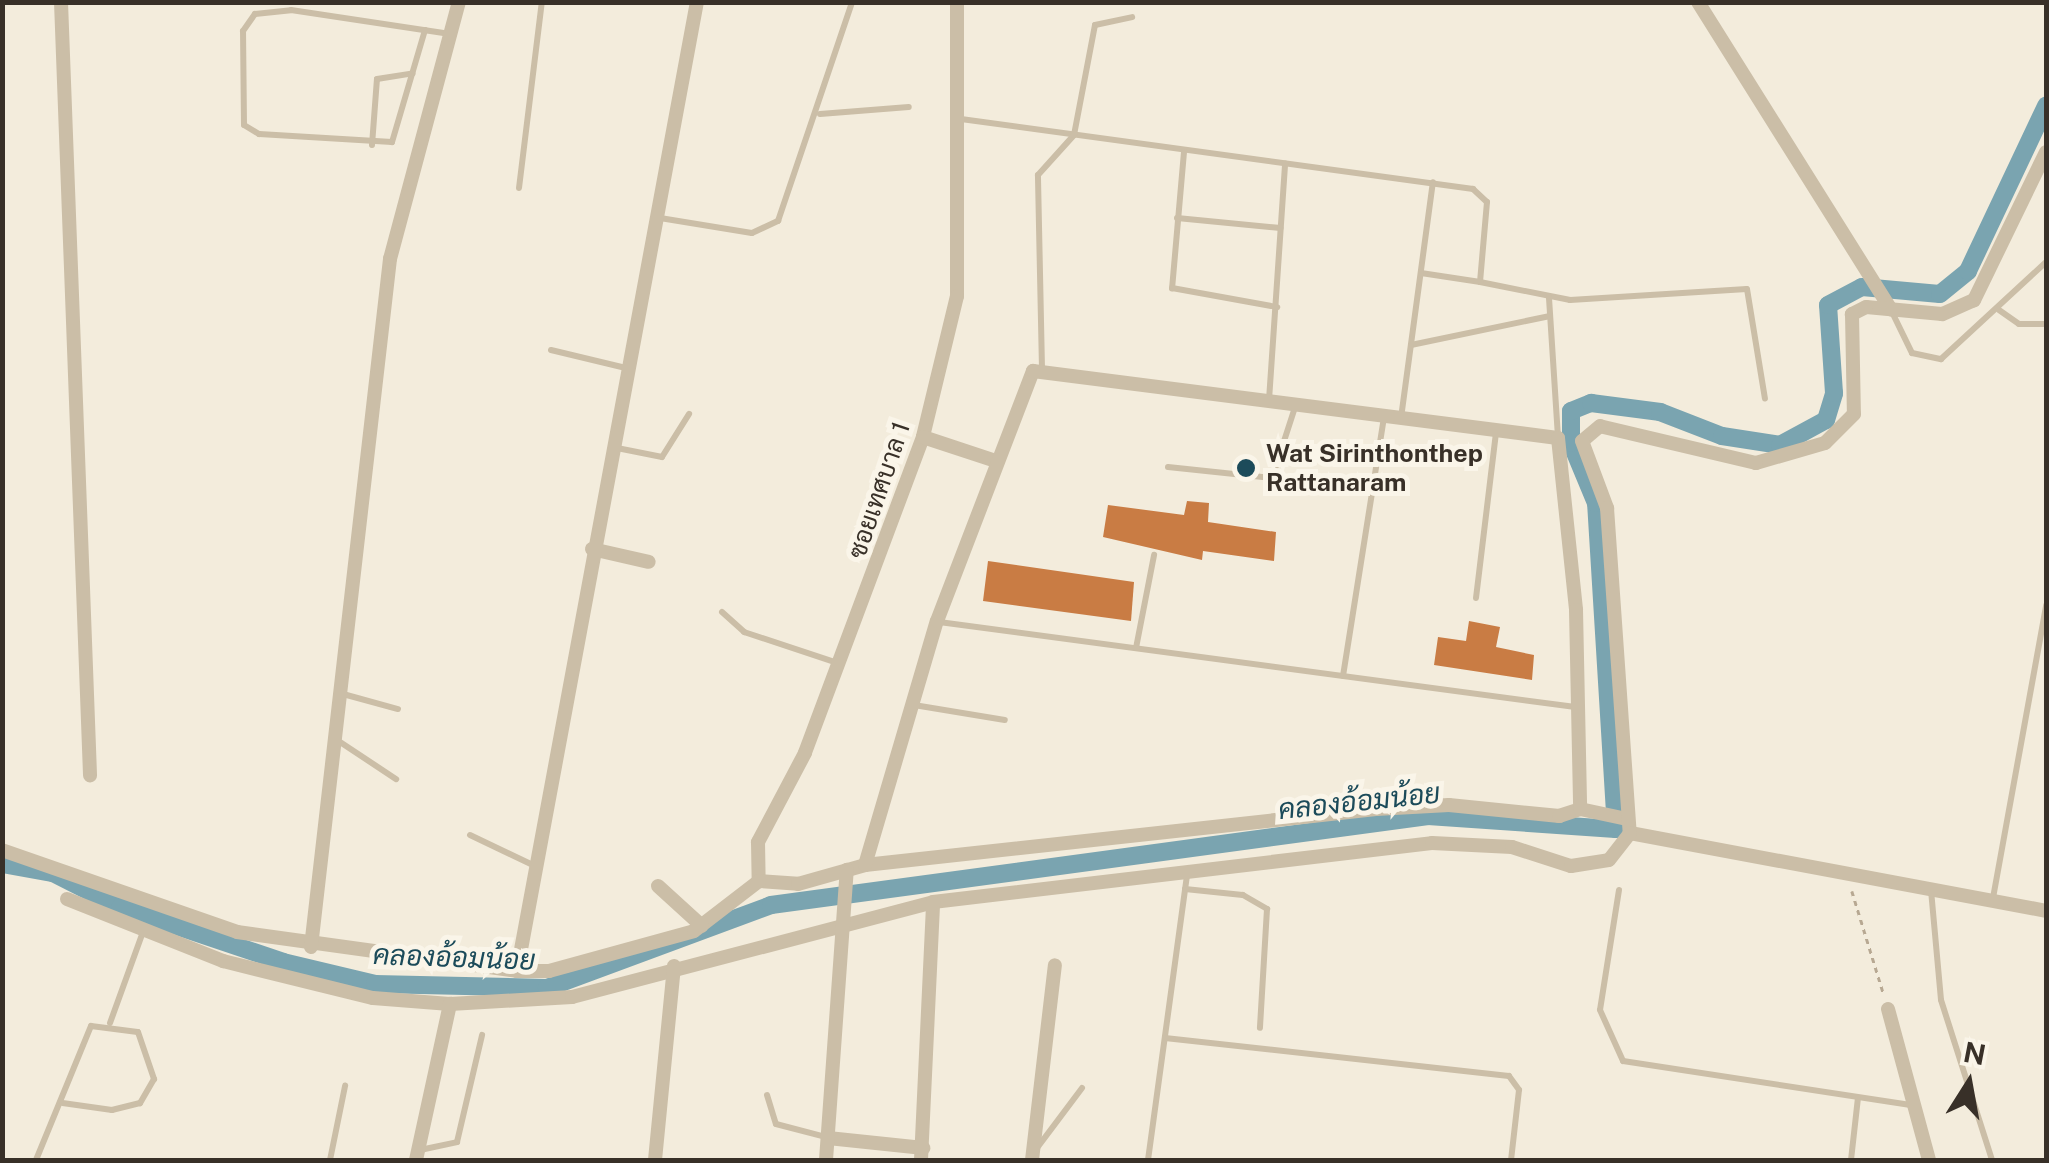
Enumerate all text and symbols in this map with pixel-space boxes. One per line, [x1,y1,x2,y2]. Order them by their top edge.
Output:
street label: ซอยเทศบาล 1 [842,418,916,562]
place label: Wat Sirinthonthep Rattanaram [1266,439,1483,498]
marker: Wat Sirinthonthep Rattanaram [1235,457,1257,479]
water label: คลองอ้อมน้อย [1276,776,1442,826]
water label: คลองอ้อมน้อย [372,937,536,977]
north arrow [1919,1033,2019,1133]
text: N [1961,1035,1989,1071]

